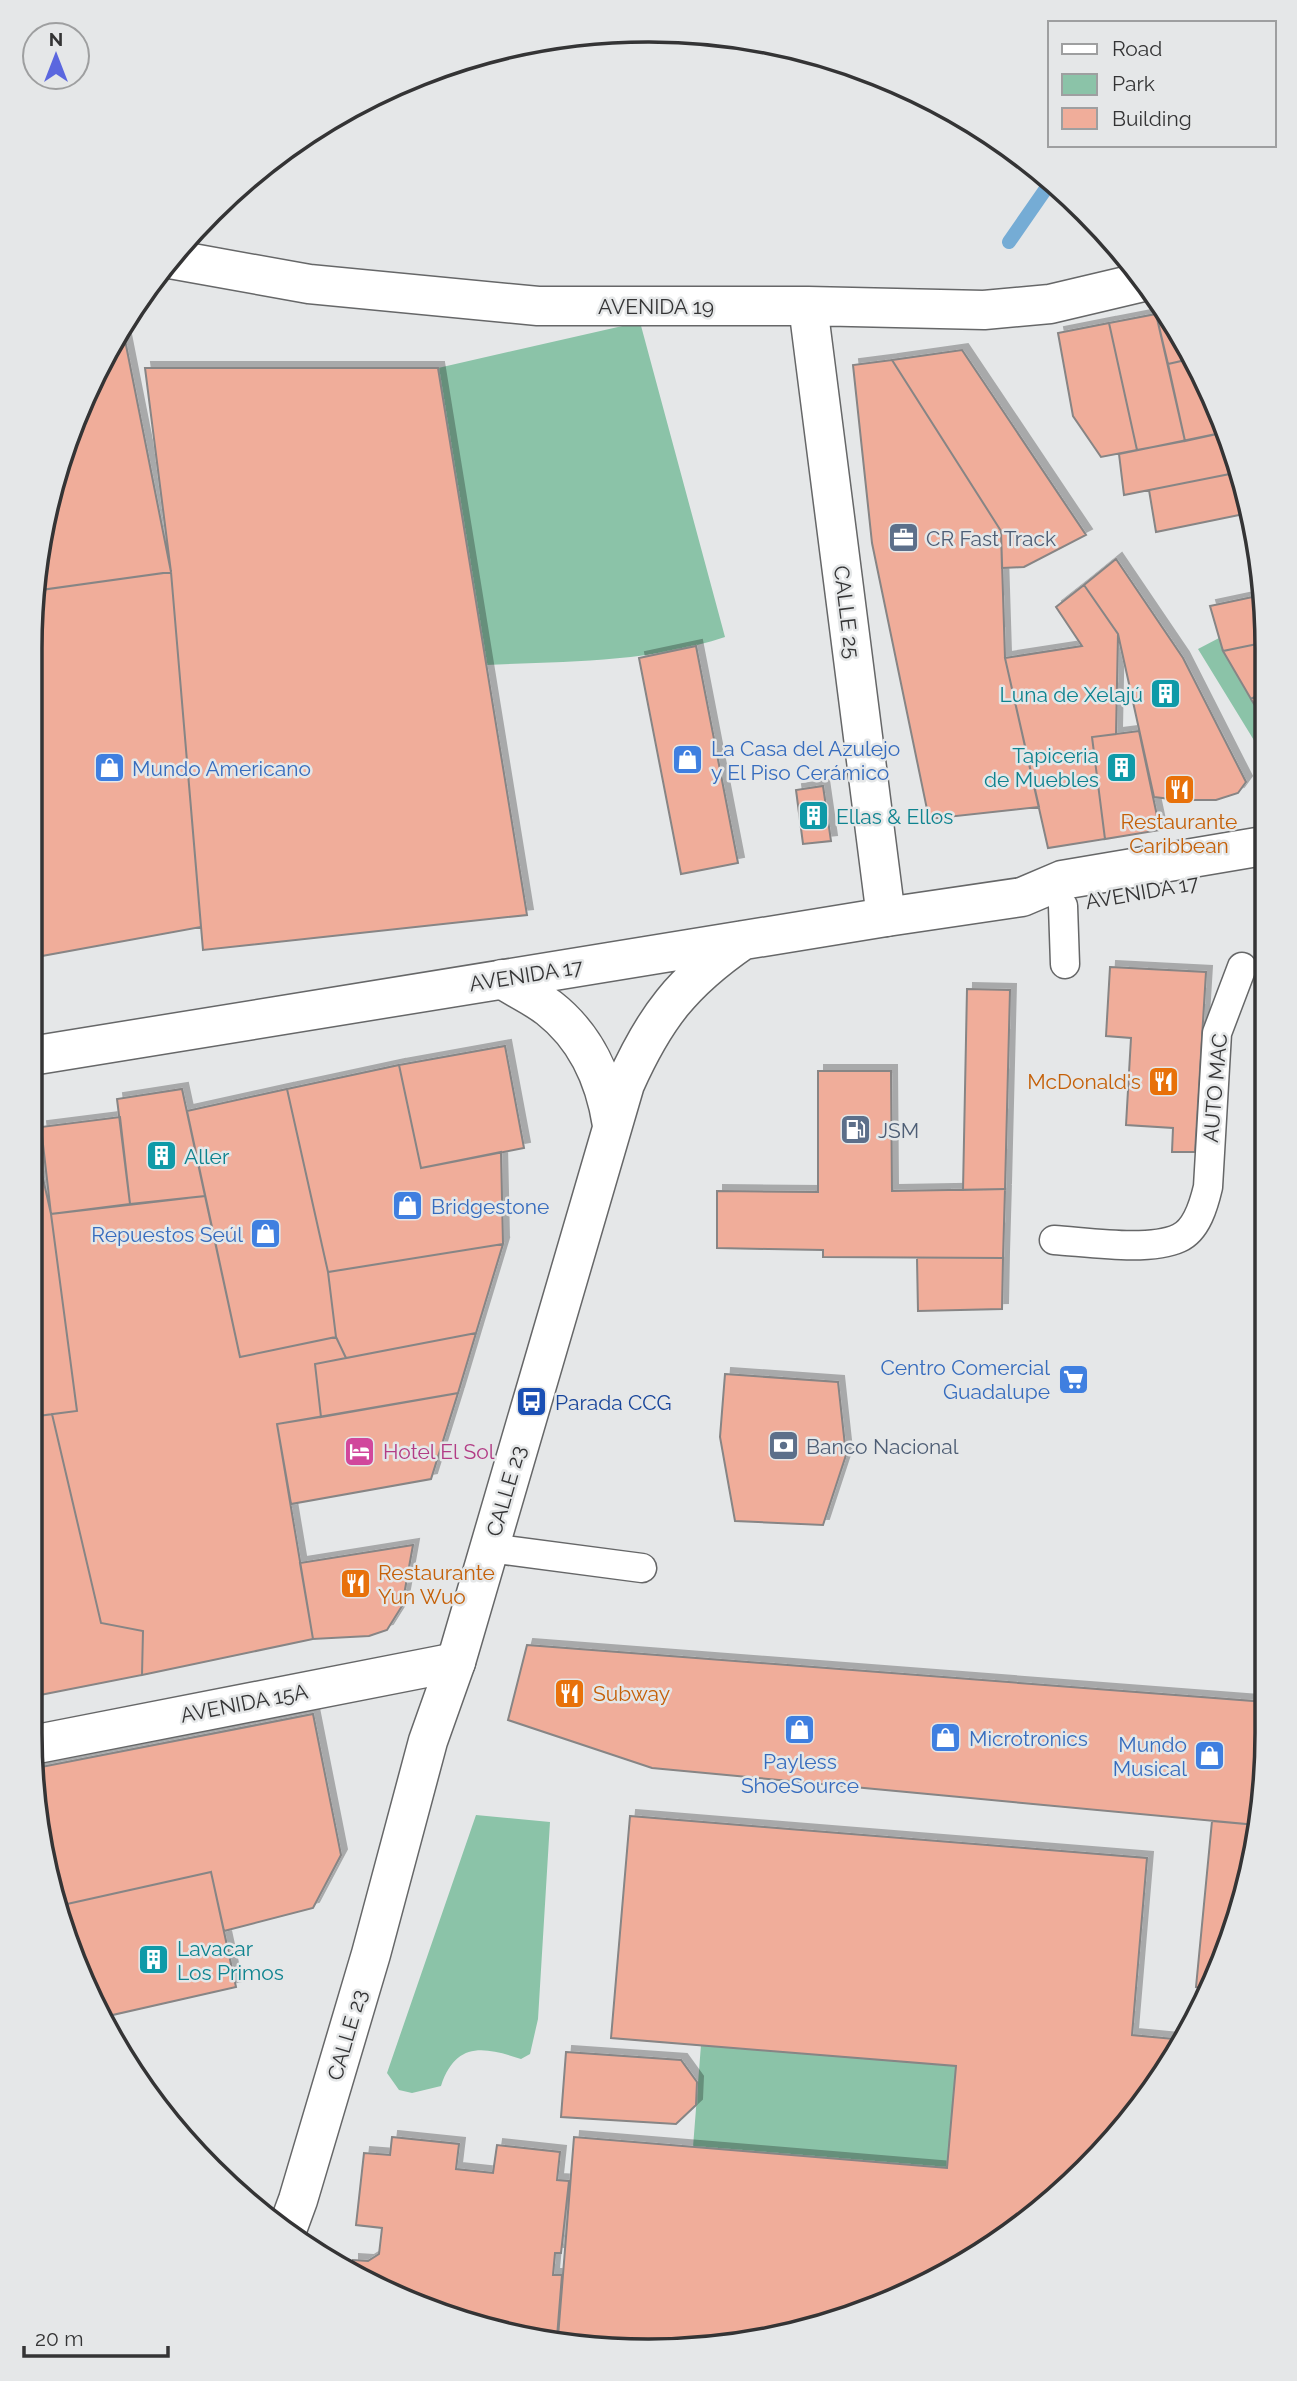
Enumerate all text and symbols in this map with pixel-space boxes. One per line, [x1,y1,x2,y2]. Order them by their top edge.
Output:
north arrow [21,21,91,91]
legend [1048,21,1276,147]
text: N [49,28,63,50]
text: Road [1112,36,1162,61]
text: Park [1112,71,1155,96]
text: Building [1112,106,1192,131]
street label: AVENIDA 19 [598,294,714,319]
office icon: CR Fast Track [886,521,920,555]
place label: CR Fast Track [926,526,1056,551]
street label: CALLE 25 [829,564,865,660]
building icon: Luna de Xelajú [1149,677,1183,711]
place label: Luna de Xelajú [1000,682,1143,707]
place label: La Casa del Azulejo y El Piso Cerámico [711,736,900,785]
shop icon: La Casa del Azulejo y El Piso Cerámico [671,743,705,777]
place label: Tapiceria de Muebles [984,743,1099,792]
building icon: Tapiceria de Muebles [1105,750,1139,784]
shop icon: Mundo Americano [92,751,126,785]
place label: Mundo Americano [132,756,311,781]
restaurant icon: Restaurante Caribbean [1162,772,1196,806]
building icon: Ellas & Ellos [796,799,830,833]
place label: Ellas & Ellos [836,804,953,829]
place label: Restaurante Caribbean [1121,809,1237,858]
street label: AVENIDA 17 [1083,870,1202,914]
street label: AVENIDA 17 [467,954,585,996]
street label: AUTO MAC [1198,1032,1232,1144]
restaurant icon: McDonald's [1147,1064,1181,1098]
place label: McDonald's [1027,1069,1141,1094]
fuel station icon: JSM [838,1113,872,1147]
place label: JSM [878,1118,919,1143]
building icon: Aller [144,1139,178,1173]
place label: Aller [184,1144,230,1169]
shop icon: Bridgestone [391,1189,425,1223]
place label: Bridgestone [431,1194,549,1219]
shop icon: Repuestos Seúl [249,1217,283,1251]
place label: Repuestos Seúl [91,1222,243,1247]
place label: Centro Comercial Guadalupe [880,1355,1050,1404]
supermarket icon: Centro Comercial Guadalupe [1056,1362,1090,1396]
bus stop icon: Parada CCG [515,1385,549,1419]
place label: Parada CCG [555,1390,672,1415]
bank icon: Banco Nacional [766,1429,800,1463]
hotel icon: Hotel El Sol [343,1434,377,1468]
place label: Banco Nacional [806,1434,959,1459]
place label: Hotel El Sol [383,1439,495,1464]
street label: CALLE 23 [481,1443,531,1539]
place label: Restaurante Yun Wuo [378,1560,495,1609]
restaurant icon: Restaurante Yun Wuo [338,1567,372,1601]
restaurant icon: Subway [553,1676,587,1710]
street label: AVENIDA 15A [178,1678,310,1728]
place label: Subway [593,1681,670,1706]
shop icon: Payless ShoeSource [783,1712,817,1746]
shop icon: Microtronics [929,1721,963,1755]
place label: Microtronics [969,1726,1088,1751]
place label: Mundo Musical [1113,1732,1187,1781]
shop icon: Mundo Musical [1193,1739,1227,1773]
place label: Payless ShoeSource [741,1749,859,1798]
place label: Lavacar Los Primos [177,1936,284,1985]
building icon: Lavacar Los Primos [137,1943,171,1977]
street label: CALLE 23 [322,1987,372,2083]
scale bar [24,2314,168,2358]
text: 20 m [35,2326,83,2351]

